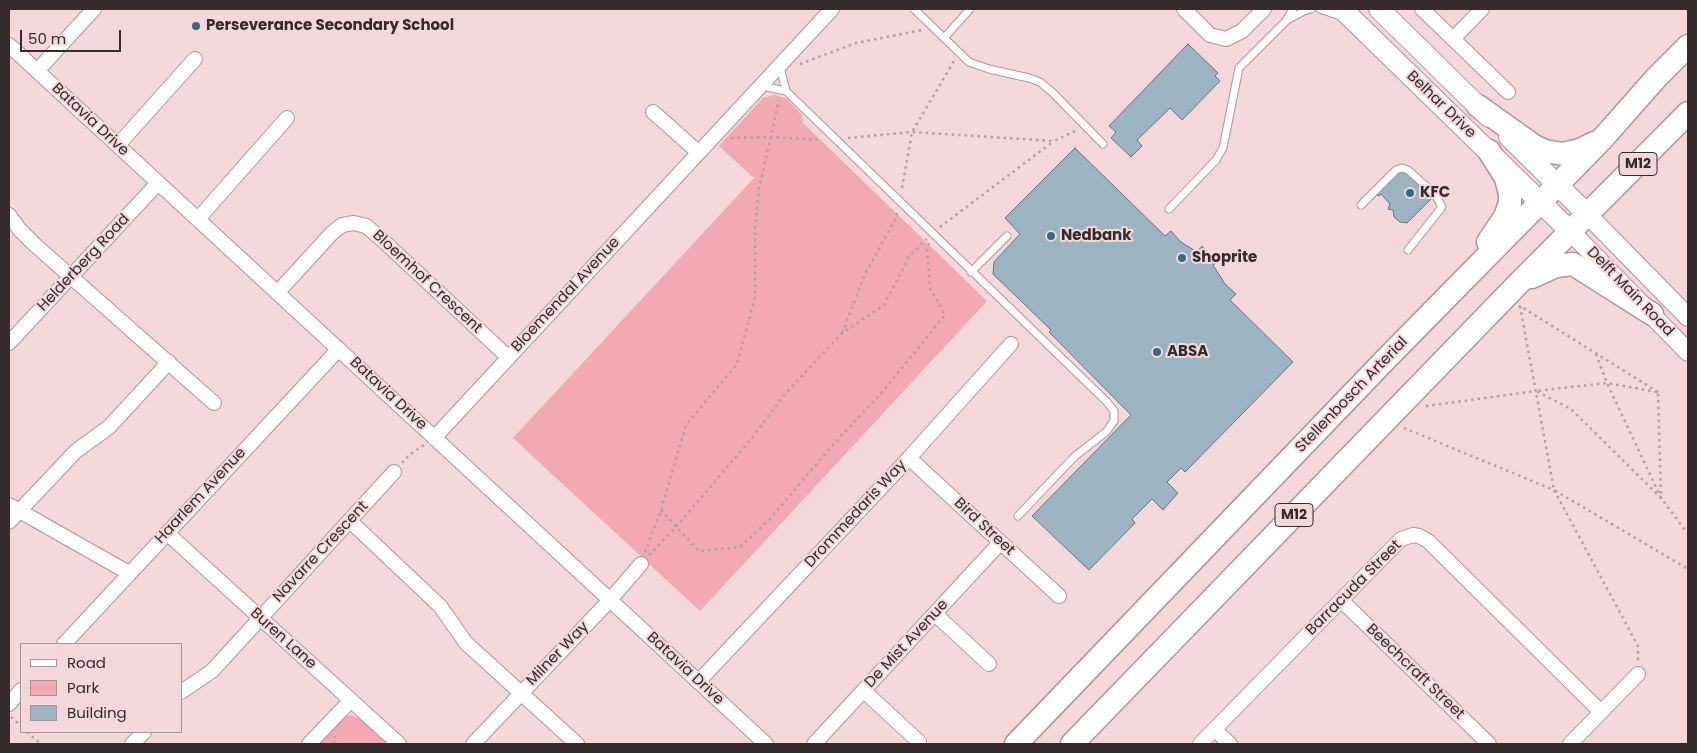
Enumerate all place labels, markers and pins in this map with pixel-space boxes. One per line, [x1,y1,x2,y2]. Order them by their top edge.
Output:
place label: Perseverance Secondary School [206,17,454,35]
marker: Perseverance Secondary School [190,20,202,32]
place label: KFC [1420,184,1450,202]
marker: KFC [1404,187,1416,199]
place label: Nedbank [1061,227,1131,245]
marker: Nedbank [1045,230,1057,242]
place label: Shoprite [1192,249,1257,267]
marker: Shoprite [1176,252,1188,264]
place label: ABSA [1167,343,1208,361]
marker: ABSA [1151,346,1163,358]

